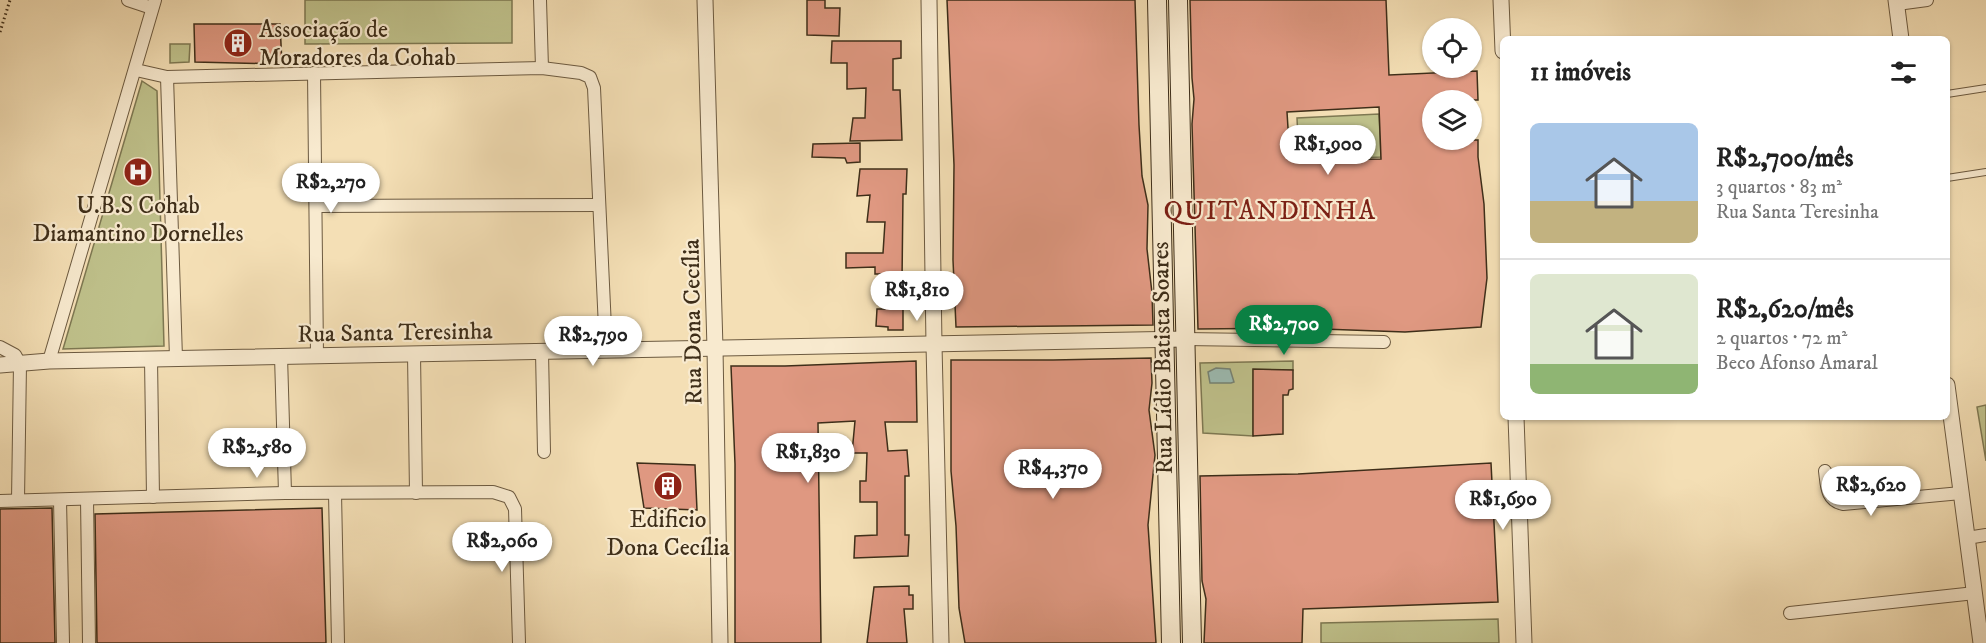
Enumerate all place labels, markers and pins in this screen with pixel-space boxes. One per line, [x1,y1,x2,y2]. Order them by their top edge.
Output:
place label: Associação de Moradores da Cohab [259,15,456,73]
building icon: Associação de Moradores da Cohab [222,27,254,59]
pin: R$1,900 [1273,125,1383,176]
hospital icon: U.B.S Cohab Diamantino Dornelles [122,156,154,188]
pin: R$2,270 [276,163,386,214]
place label: U.B.S Cohab Diamantino Dornelles [32,191,244,249]
pin: R$1,810 [862,271,972,322]
pin: R$2,700 [1229,305,1339,356]
pin: R$2,790 [538,316,648,367]
pin: R$2,580 [202,428,312,479]
pin: R$1,830 [753,433,863,484]
pin: R$4,370 [998,449,1108,500]
pin: R$2,620 [1816,466,1926,517]
building icon: Edificio Dona Cecília [652,470,684,502]
pin: R$1,690 [1448,480,1558,531]
place label: Edificio Dona Cecília [606,505,731,563]
pin: R$2,060 [447,522,557,573]

